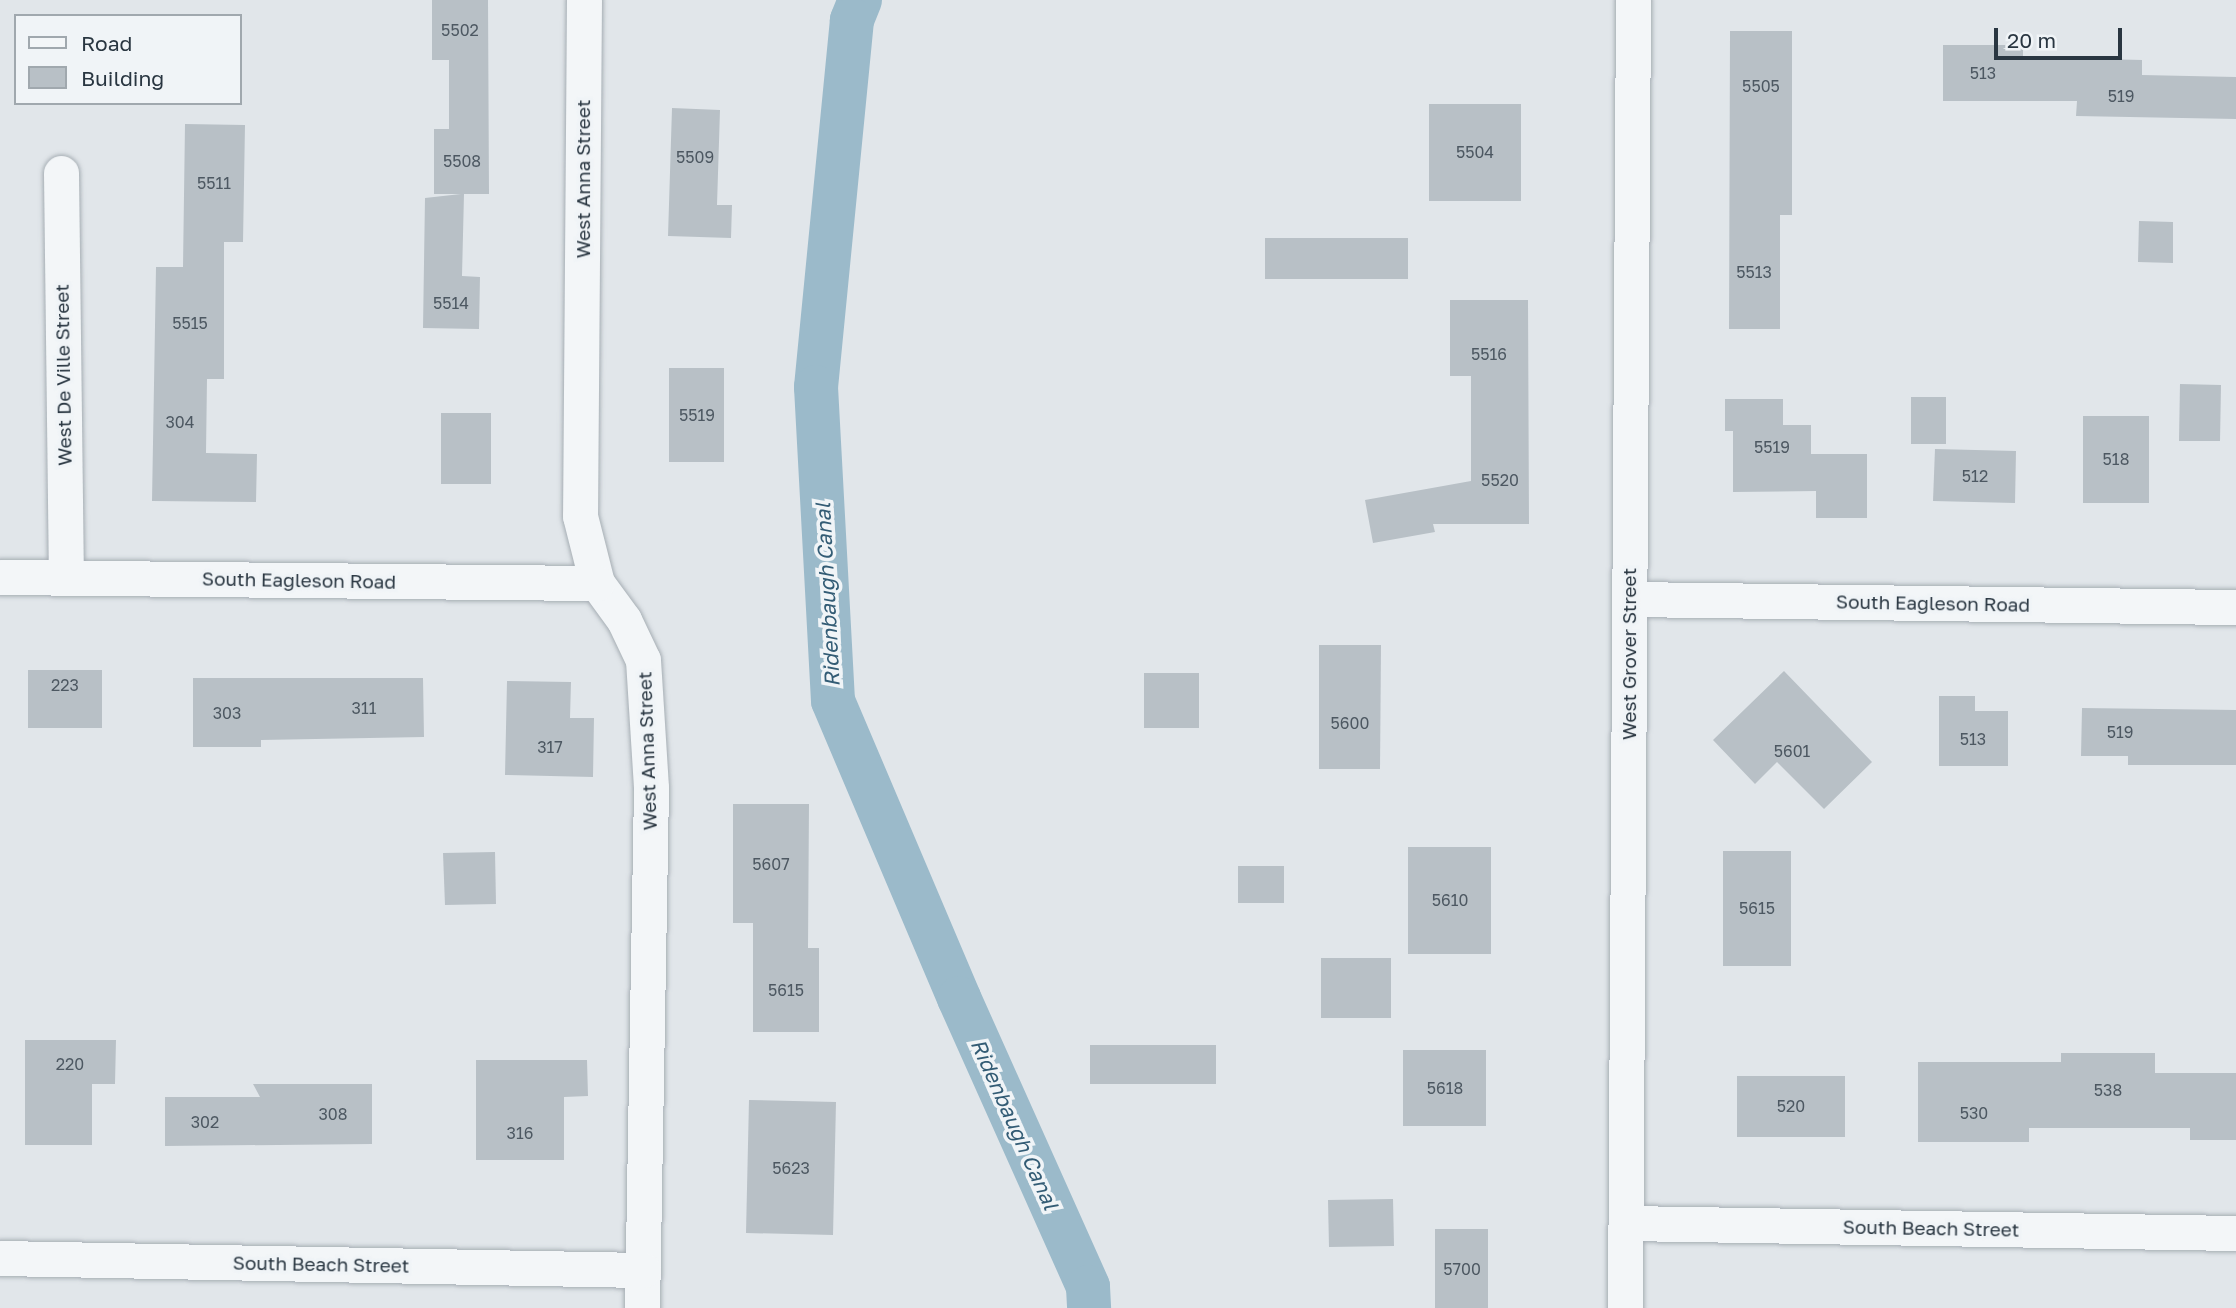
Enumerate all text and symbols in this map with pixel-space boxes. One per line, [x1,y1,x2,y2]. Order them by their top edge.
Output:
legend [14,14,242,105]
scale bar [1998,14,2126,58]
house number: 5502 [441,20,479,40]
text: 20 m [2007,27,2056,53]
text: Road [81,30,132,56]
house number: 513 [1970,63,1996,83]
text: Building [81,65,164,91]
house number: 5505 [1742,76,1780,96]
house number: 519 [2108,86,2134,106]
street label: West Anna Street [572,100,594,258]
house number: 5504 [1456,142,1494,162]
house number: 5509 [676,147,714,167]
house number: 5508 [443,151,481,171]
house number: 5511 [197,173,231,193]
house number: 5513 [1736,262,1772,282]
street label: West De Ville Street [50,284,76,466]
house number: 5514 [433,293,469,313]
house number: 5515 [172,313,208,333]
house number: 5516 [1471,344,1507,364]
house number: 5519 [679,405,715,425]
house number: 304 [165,412,195,432]
house number: 5519 [1754,437,1790,457]
house number: 518 [2103,449,2129,469]
house number: 512 [1962,466,1988,486]
house number: 5520 [1481,470,1519,490]
water label: Ridenbaugh Canal [810,502,844,688]
street label: South Eagleson Road [202,567,396,593]
street label: West Grover Street [1618,568,1640,740]
street label: South Eagleson Road [1836,590,2030,616]
street label: West Anna Street [633,671,661,831]
house number: 223 [51,675,79,695]
house number: 311 [352,698,376,718]
house number: 303 [213,703,241,723]
house number: 5600 [1331,713,1369,733]
house number: 519 [2107,722,2133,742]
house number: 513 [1960,729,1986,749]
house number: 317 [537,737,563,757]
house number: 5601 [1774,741,1810,761]
house number: 5607 [752,854,790,874]
house number: 5610 [1432,890,1468,910]
house number: 5615 [1739,898,1775,918]
house number: 5615 [768,980,804,1000]
water label: Ridenbaugh Canal [966,1035,1064,1213]
house number: 220 [56,1054,84,1074]
house number: 5618 [1427,1078,1463,1098]
house number: 538 [2094,1080,2122,1100]
house number: 520 [1777,1096,1805,1116]
house number: 530 [1960,1103,1988,1123]
house number: 308 [318,1104,348,1124]
house number: 302 [191,1112,219,1132]
house number: 316 [507,1123,533,1143]
house number: 5623 [772,1158,810,1178]
street label: South Beach Street [1843,1215,2019,1241]
street label: South Beach Street [233,1251,409,1277]
house number: 5700 [1443,1259,1481,1279]

